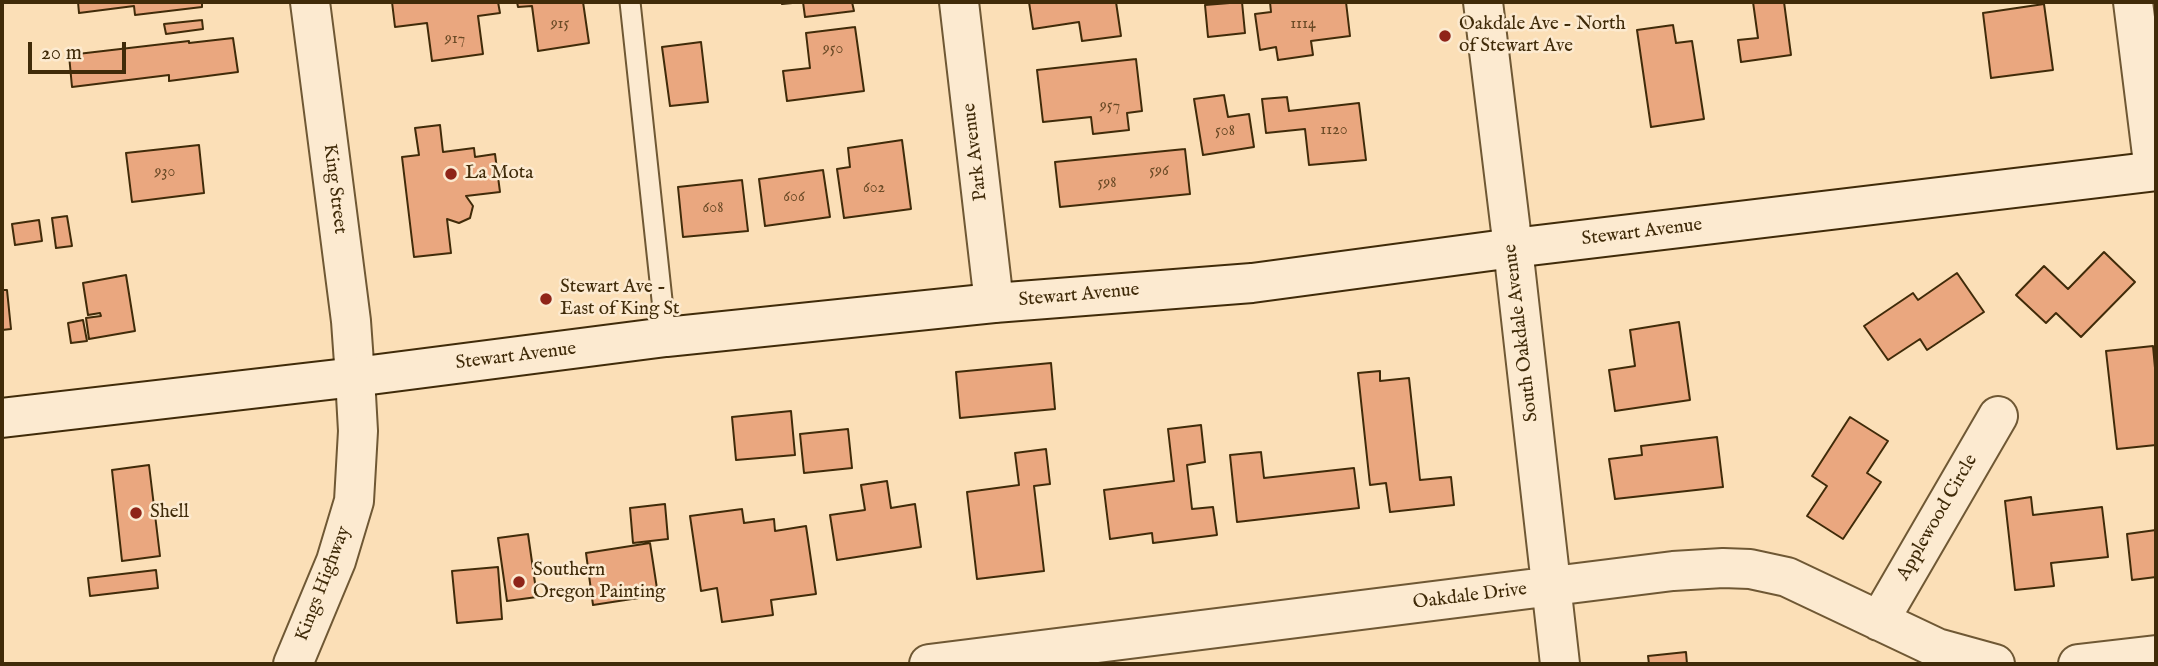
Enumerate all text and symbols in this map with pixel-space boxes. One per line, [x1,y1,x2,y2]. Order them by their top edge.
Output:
place label: Oakdale Ave - North of Stewart Ave [1459,14,1626,58]
house number: 915 [551,15,569,35]
house number: 1114 [1290,15,1316,35]
scale bar [32,28,130,72]
marker: Oakdale Ave - North of Stewart Ave [1437,28,1453,44]
house number: 917 [445,30,465,50]
text: 20 m [41,40,82,67]
house number: 950 [823,40,843,60]
house number: 957 [1100,97,1120,117]
street label: Park Avenue [959,102,993,202]
house number: 1120 [1320,121,1348,141]
house number: 508 [1215,122,1235,142]
street label: King Street [317,143,351,235]
house number: 596 [1149,162,1169,182]
house number: 930 [155,163,175,183]
place label: La Mota [465,163,534,185]
marker: La Mota [443,166,459,182]
house number: 598 [1097,174,1117,194]
house number: 602 [863,179,885,199]
house number: 606 [783,188,805,208]
house number: 608 [703,199,723,219]
street label: Stewart Avenue [1580,214,1704,252]
street label: South Oakdale Avenue [1500,243,1544,423]
place label: Stewart Ave - East of King St [560,277,680,321]
street label: Stewart Avenue [1018,279,1140,313]
marker: Stewart Ave - East of King St [538,291,554,307]
street label: Stewart Avenue [454,338,578,376]
street label: Applewood Circle [1893,451,1983,585]
place label: Shell [150,502,189,524]
marker: Shell [128,505,144,521]
street label: Kings Highway [292,523,356,645]
place label: Southern Oregon Painting [533,560,665,604]
marker: Southern Oregon Painting [511,574,527,590]
street label: Oakdale Drive [1412,579,1528,615]

